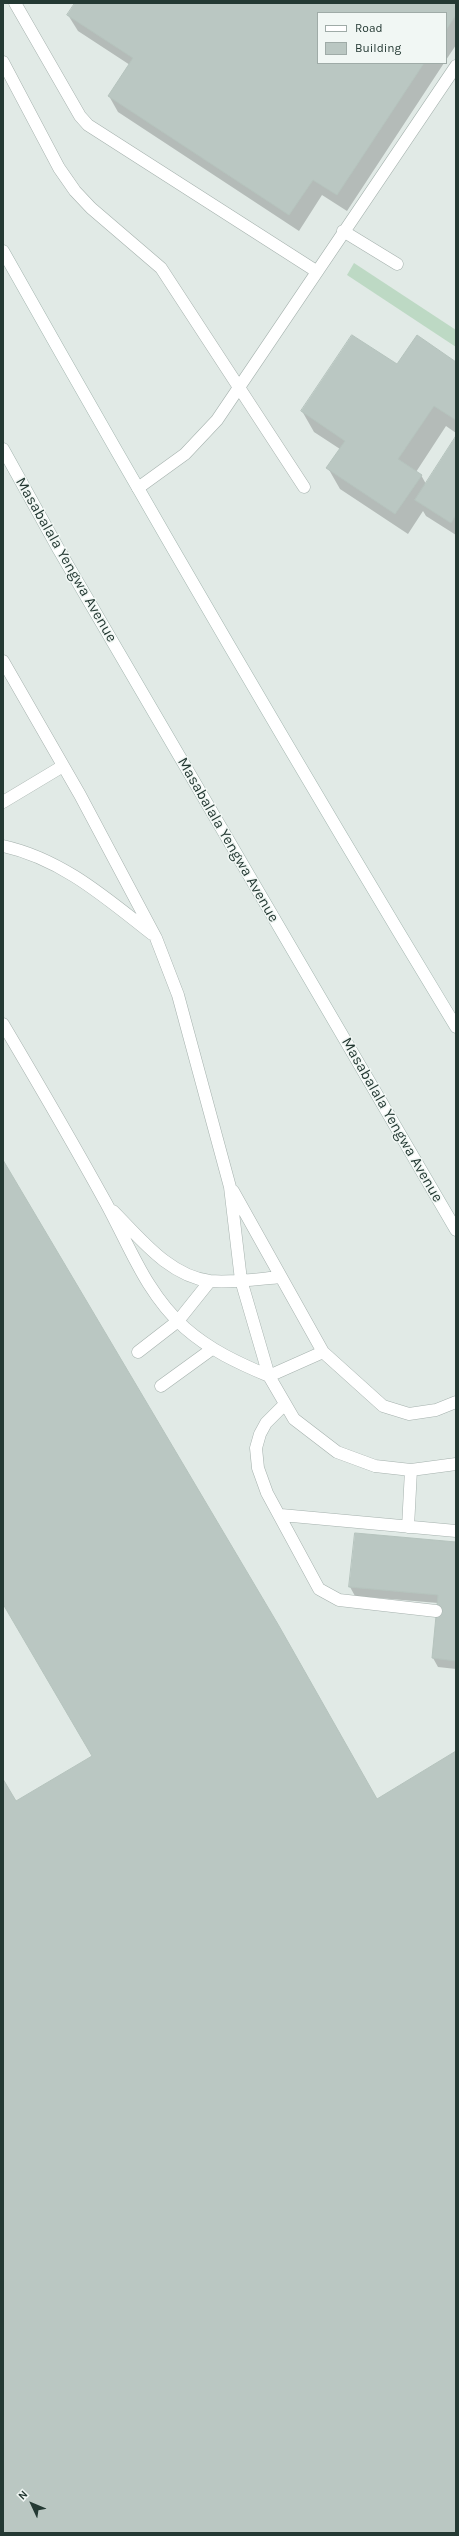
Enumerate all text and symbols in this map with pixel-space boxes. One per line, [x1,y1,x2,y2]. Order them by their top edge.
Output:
legend [317,12,447,64]
text: Road [355,21,383,35]
text: Building [355,41,401,55]
street label: Masabalala Yengwa Avenue [11,474,121,646]
street label: Masabalala Yengwa Avenue [173,754,283,926]
street label: Masabalala Yengwa Avenue [337,1034,447,1206]
north arrow [12,2484,52,2524]
text: N [16,2488,30,2503]

